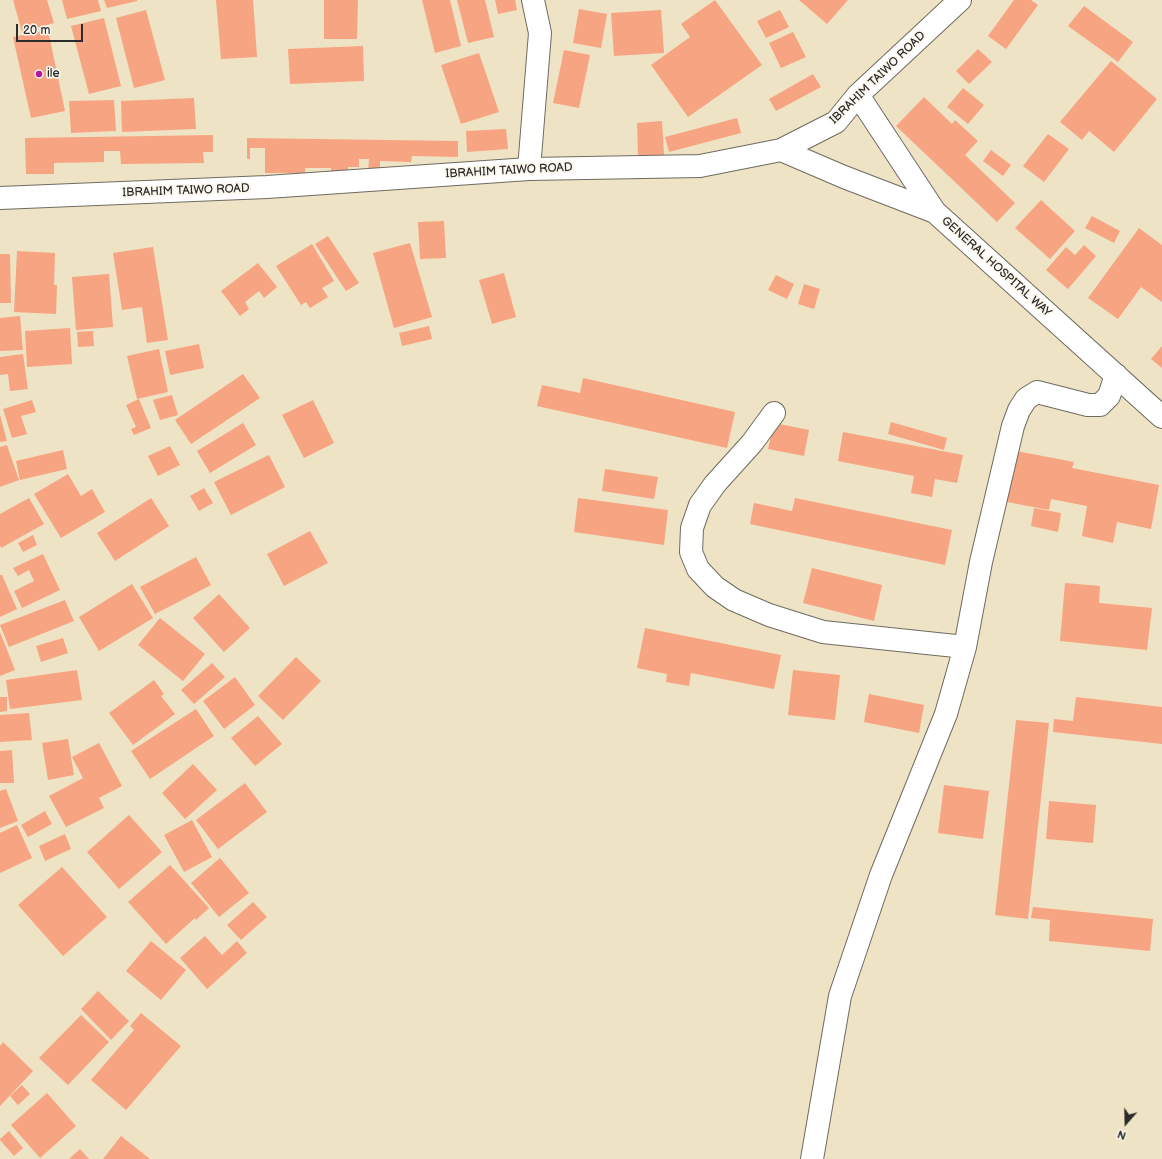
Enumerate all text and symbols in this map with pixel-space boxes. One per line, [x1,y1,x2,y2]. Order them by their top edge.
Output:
scale bar [18,16,85,42]
text: 20 m [23,23,50,38]
street label: IBRAHIM TAIWO ROAD [827,29,929,127]
place label: ile [47,67,60,81]
marker: ile [34,69,44,79]
street label: IBRAHIM TAIWO ROAD [445,160,573,182]
street label: IBRAHIM TAIWO ROAD [122,182,250,200]
street label: GENERAL HOSPITAL WAY [938,214,1054,320]
north arrow [1106,1103,1146,1143]
text: N [1116,1127,1128,1142]

